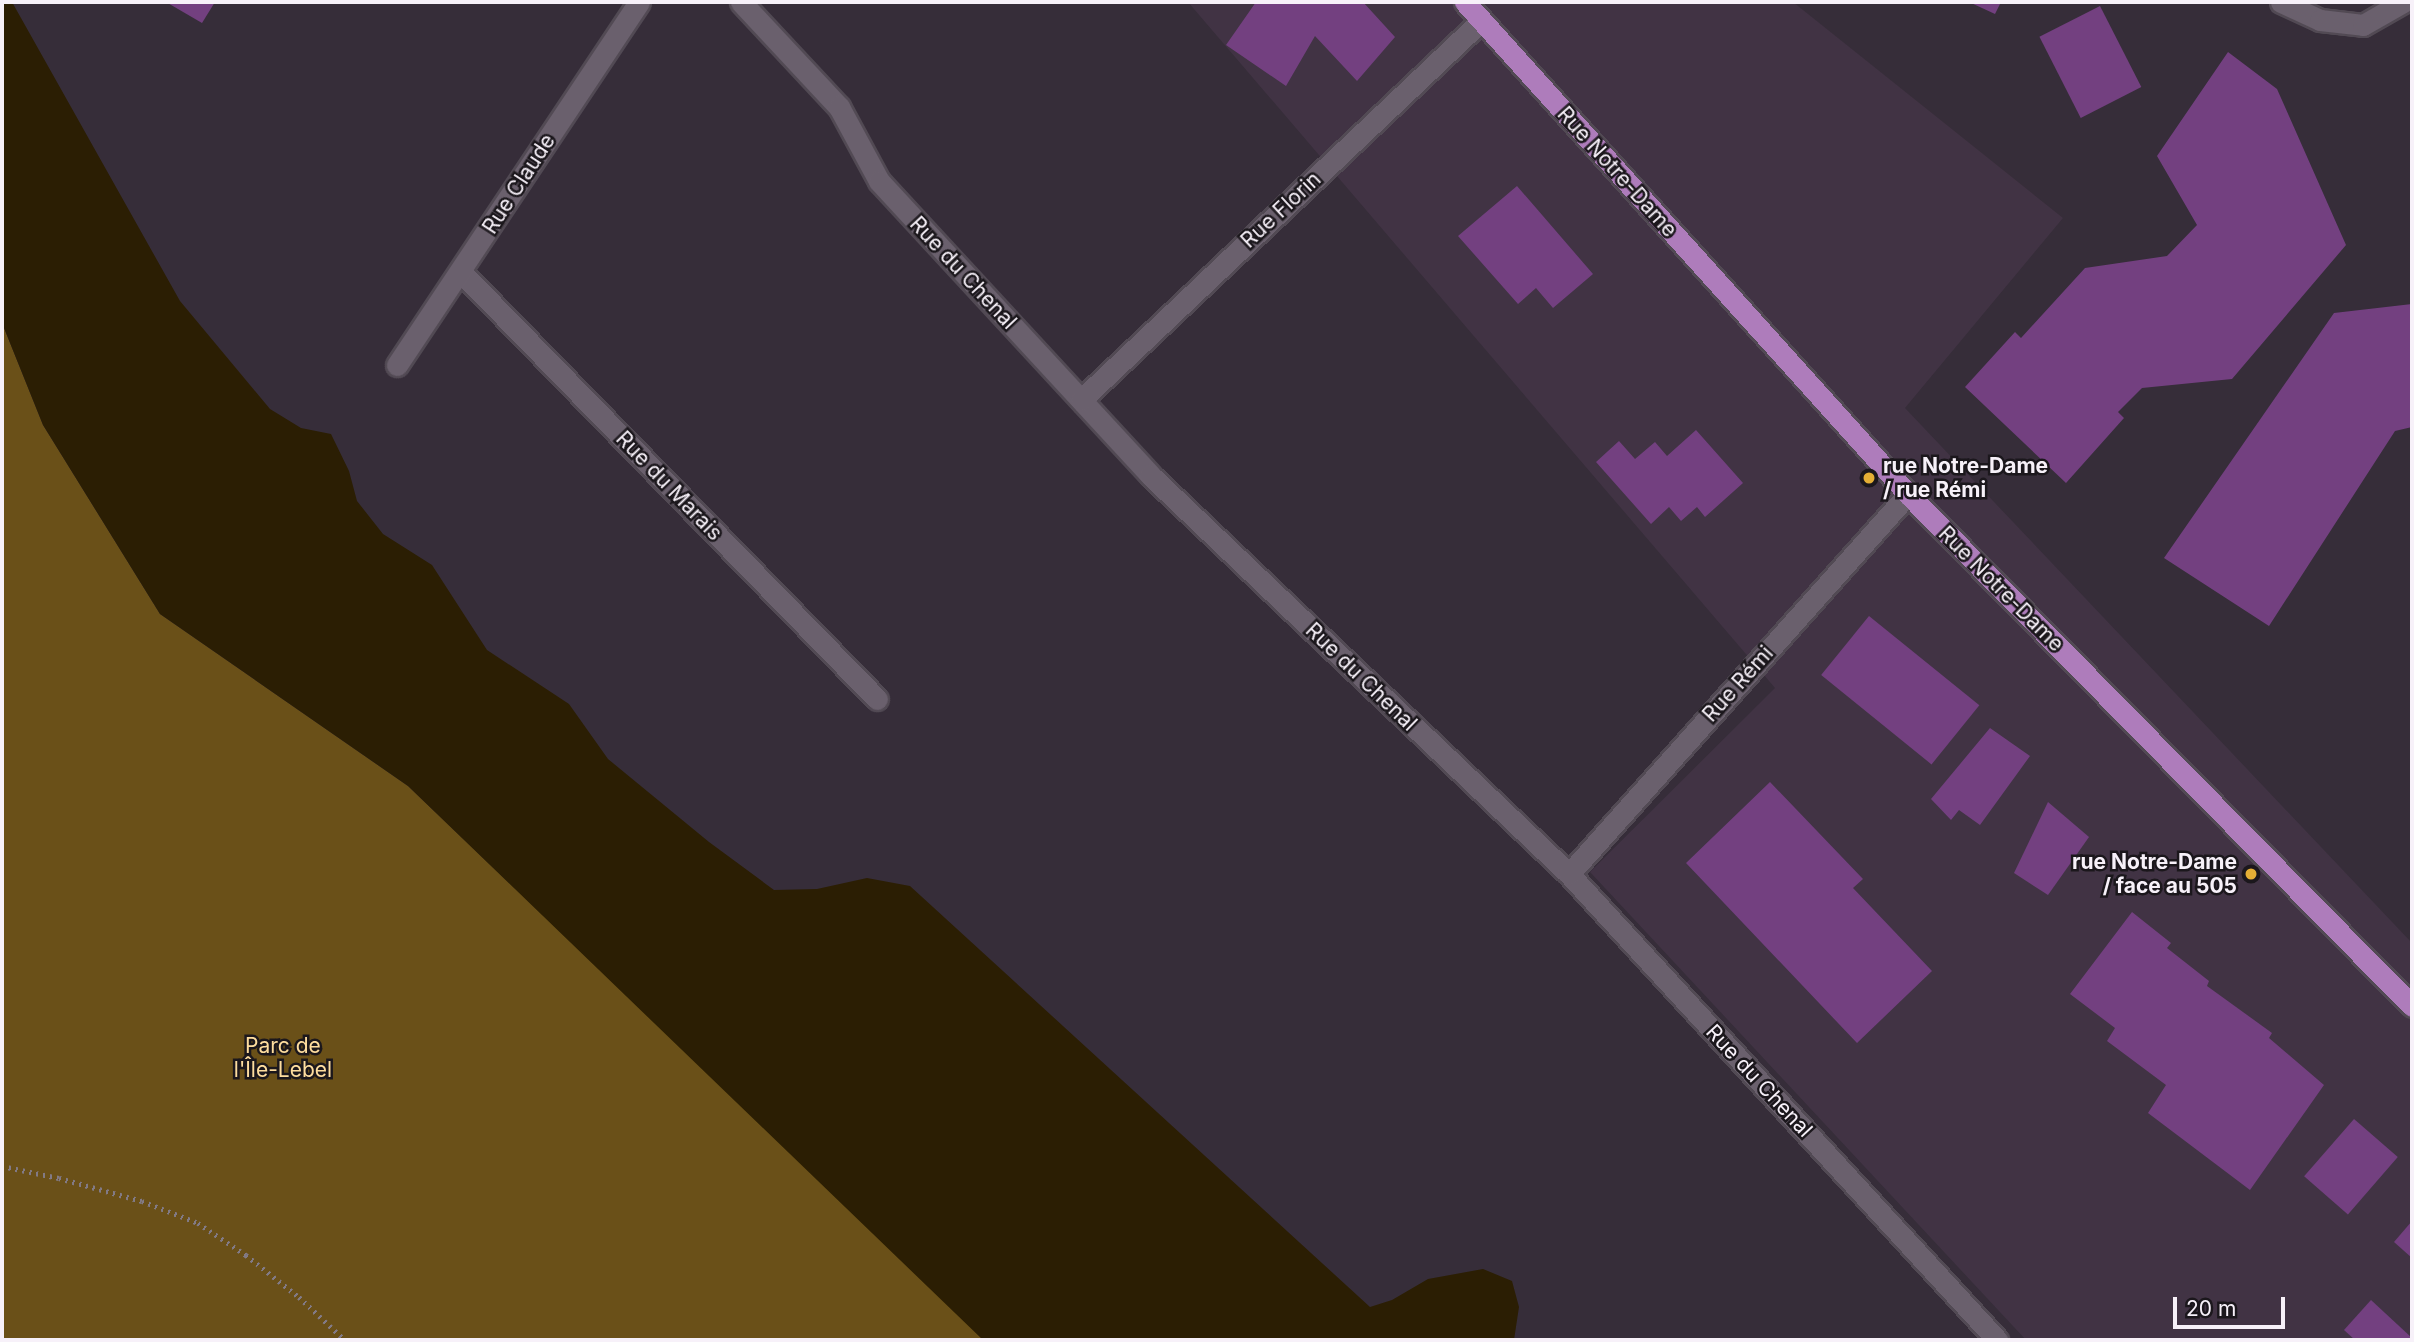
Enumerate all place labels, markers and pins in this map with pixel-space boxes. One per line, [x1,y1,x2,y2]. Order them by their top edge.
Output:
place label: rue Notre-Dame / rue Rémi [1883,453,2048,503]
marker: rue Notre-Dame / rue Rémi [1861,470,1877,486]
place label: rue Notre-Dame / face au 505 [2072,849,2237,899]
marker: rue Notre-Dame / face au 505 [2243,866,2259,882]

